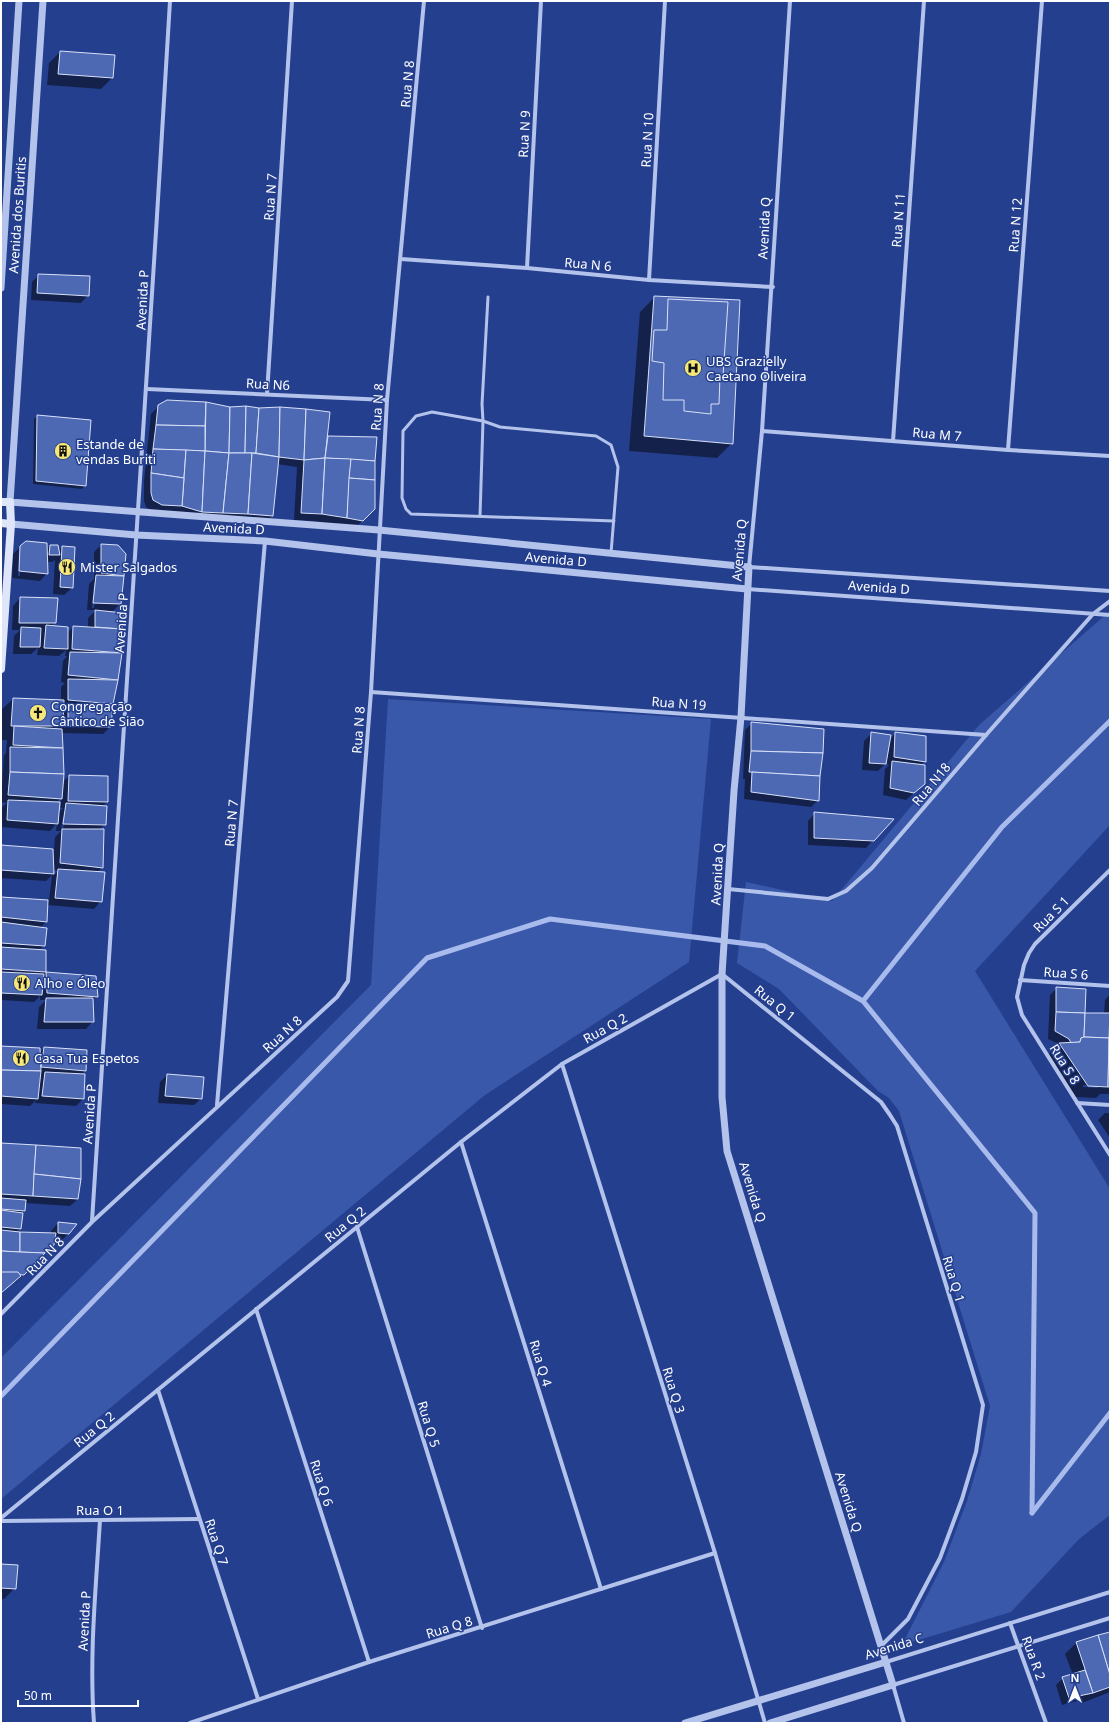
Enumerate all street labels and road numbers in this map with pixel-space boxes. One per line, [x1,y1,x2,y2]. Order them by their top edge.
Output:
street label: Rua N 8 [396,60,418,108]
street label: Rua N 9 [514,110,534,158]
street label: Rua N 10 [637,112,657,168]
street label: Avenida dos Buritis [4,156,30,274]
street label: Rua N 7 [259,173,281,221]
street label: Rua N 11 [887,192,909,248]
street label: Avenida Q [753,196,775,260]
street label: Rua N 12 [1004,197,1026,253]
street label: Rua N 6 [564,253,612,275]
street label: Avenida P [131,269,153,331]
street label: Rua N6 [246,374,290,394]
street label: Rua N 8 [366,383,388,431]
street label: Rua M 7 [912,423,962,445]
street label: Avenida D [203,517,265,539]
street label: Avenida Q [727,518,751,582]
street label: Avenida D [524,547,588,571]
street label: Avenida D [848,576,910,598]
street label: Avenida P [110,592,132,654]
street label: Rua N 19 [651,692,707,714]
street label: Rua N 8 [347,706,369,754]
street label: Rua N18 [908,758,954,810]
street label: Rua N 7 [220,799,242,847]
street label: Avenida Q [706,842,728,906]
street label: Rua S 1 [1029,892,1073,936]
street label: Rua S 6 [1043,962,1089,984]
street label: Rua Q 1 [751,981,799,1025]
street label: Rua Q 2 [580,1009,630,1047]
street label: Rua N 8 [258,1011,306,1057]
street label: Rua S 8 [1046,1040,1084,1088]
street label: Avenida P [78,1083,100,1145]
street label: Avenida Q [735,1160,771,1224]
street label: Rua Q 2 [321,1202,369,1246]
street label: Rua N 8 [22,1233,68,1279]
street label: Rua Q 1 [938,1254,970,1304]
street label: Rua Q 4 [525,1338,557,1389]
street label: Rua Q 3 [658,1365,690,1415]
street label: Rua Q 5 [413,1399,445,1449]
street label: Rua Q 2 [70,1407,118,1451]
street label: Rua Q 6 [306,1458,338,1508]
street label: Avenida Q [831,1470,867,1534]
street label: Rua O 1 [76,1501,124,1519]
street label: Rua Q 7 [201,1517,233,1567]
street label: Avenida P [73,1590,95,1652]
street label: Rua Q 8 [424,1611,474,1643]
street label: Avenida C [862,1629,926,1663]
street label: Rua R 2 [1018,1633,1050,1683]

